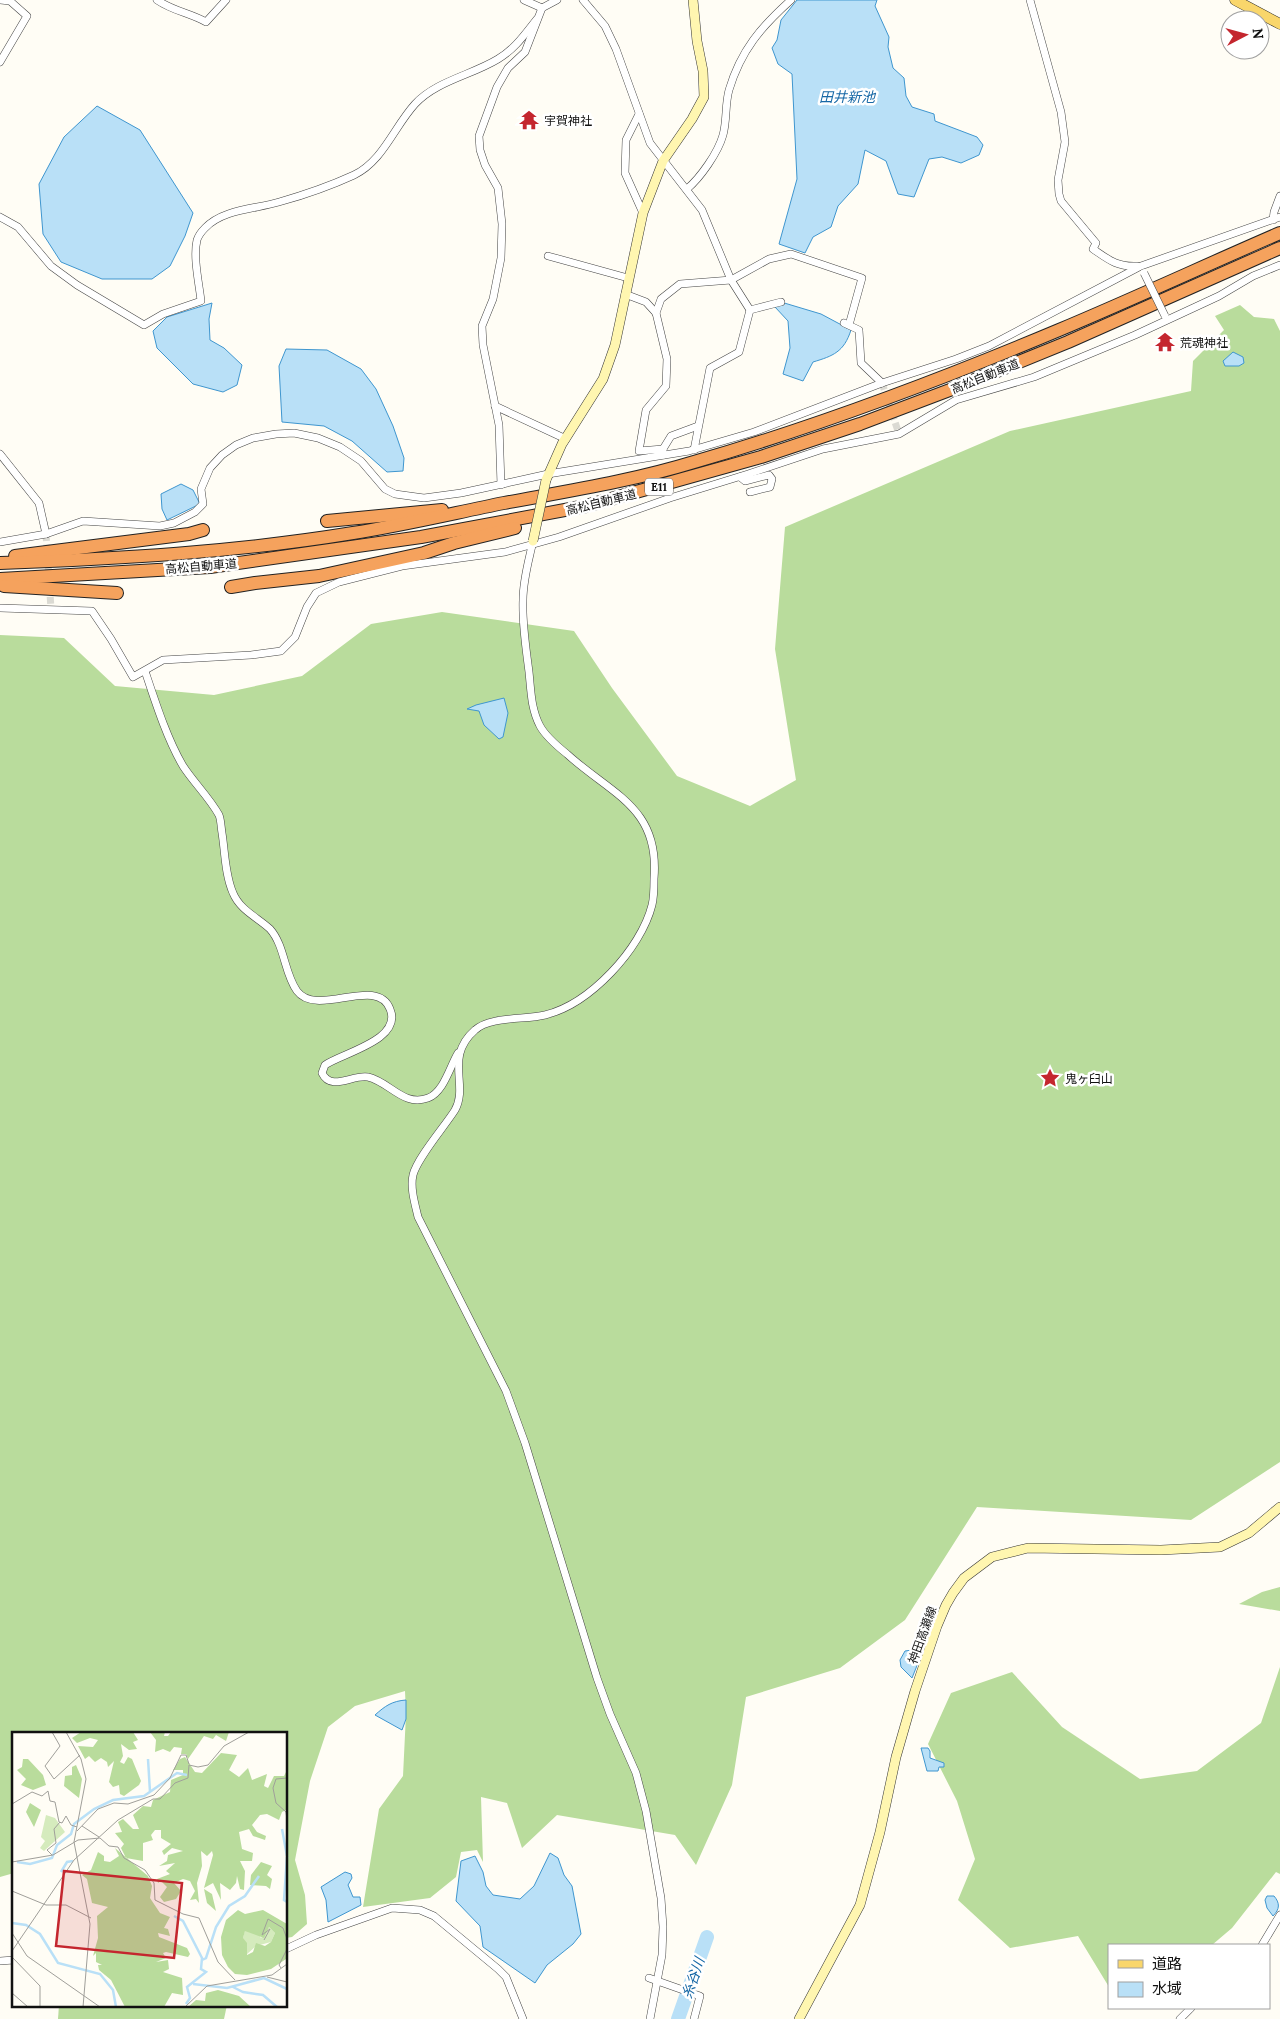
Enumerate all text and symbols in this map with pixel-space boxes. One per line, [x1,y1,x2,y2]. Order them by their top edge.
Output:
north arrow [1220,10,1270,60]
text: N [1248,27,1267,40]
water label: 田井新池 [819,88,877,106]
temple icon: 宇賀神社 [518,109,540,131]
place label: 宇賀神社 [544,113,592,128]
temple icon: 荒魂神社 [1154,331,1176,353]
place label: 荒魂神社 [1180,335,1228,350]
street label: 高松自動車道 [949,356,1021,396]
road number: E11 [645,478,673,496]
street label: 高松自動車道 [564,486,638,518]
street label: 高松自動車道 [164,555,238,577]
place icon: 鬼ヶ臼山 [1039,1067,1061,1089]
place label: 鬼ヶ臼山 [1065,1071,1113,1086]
street label: 神田高瀬線 [905,1604,939,1666]
inset map [12,1732,288,2006]
legend [1108,1944,1270,2009]
water label: 糸谷川 [678,1953,709,2001]
text: 道路 [1152,1954,1182,1973]
text: 水域 [1152,1979,1182,1998]

